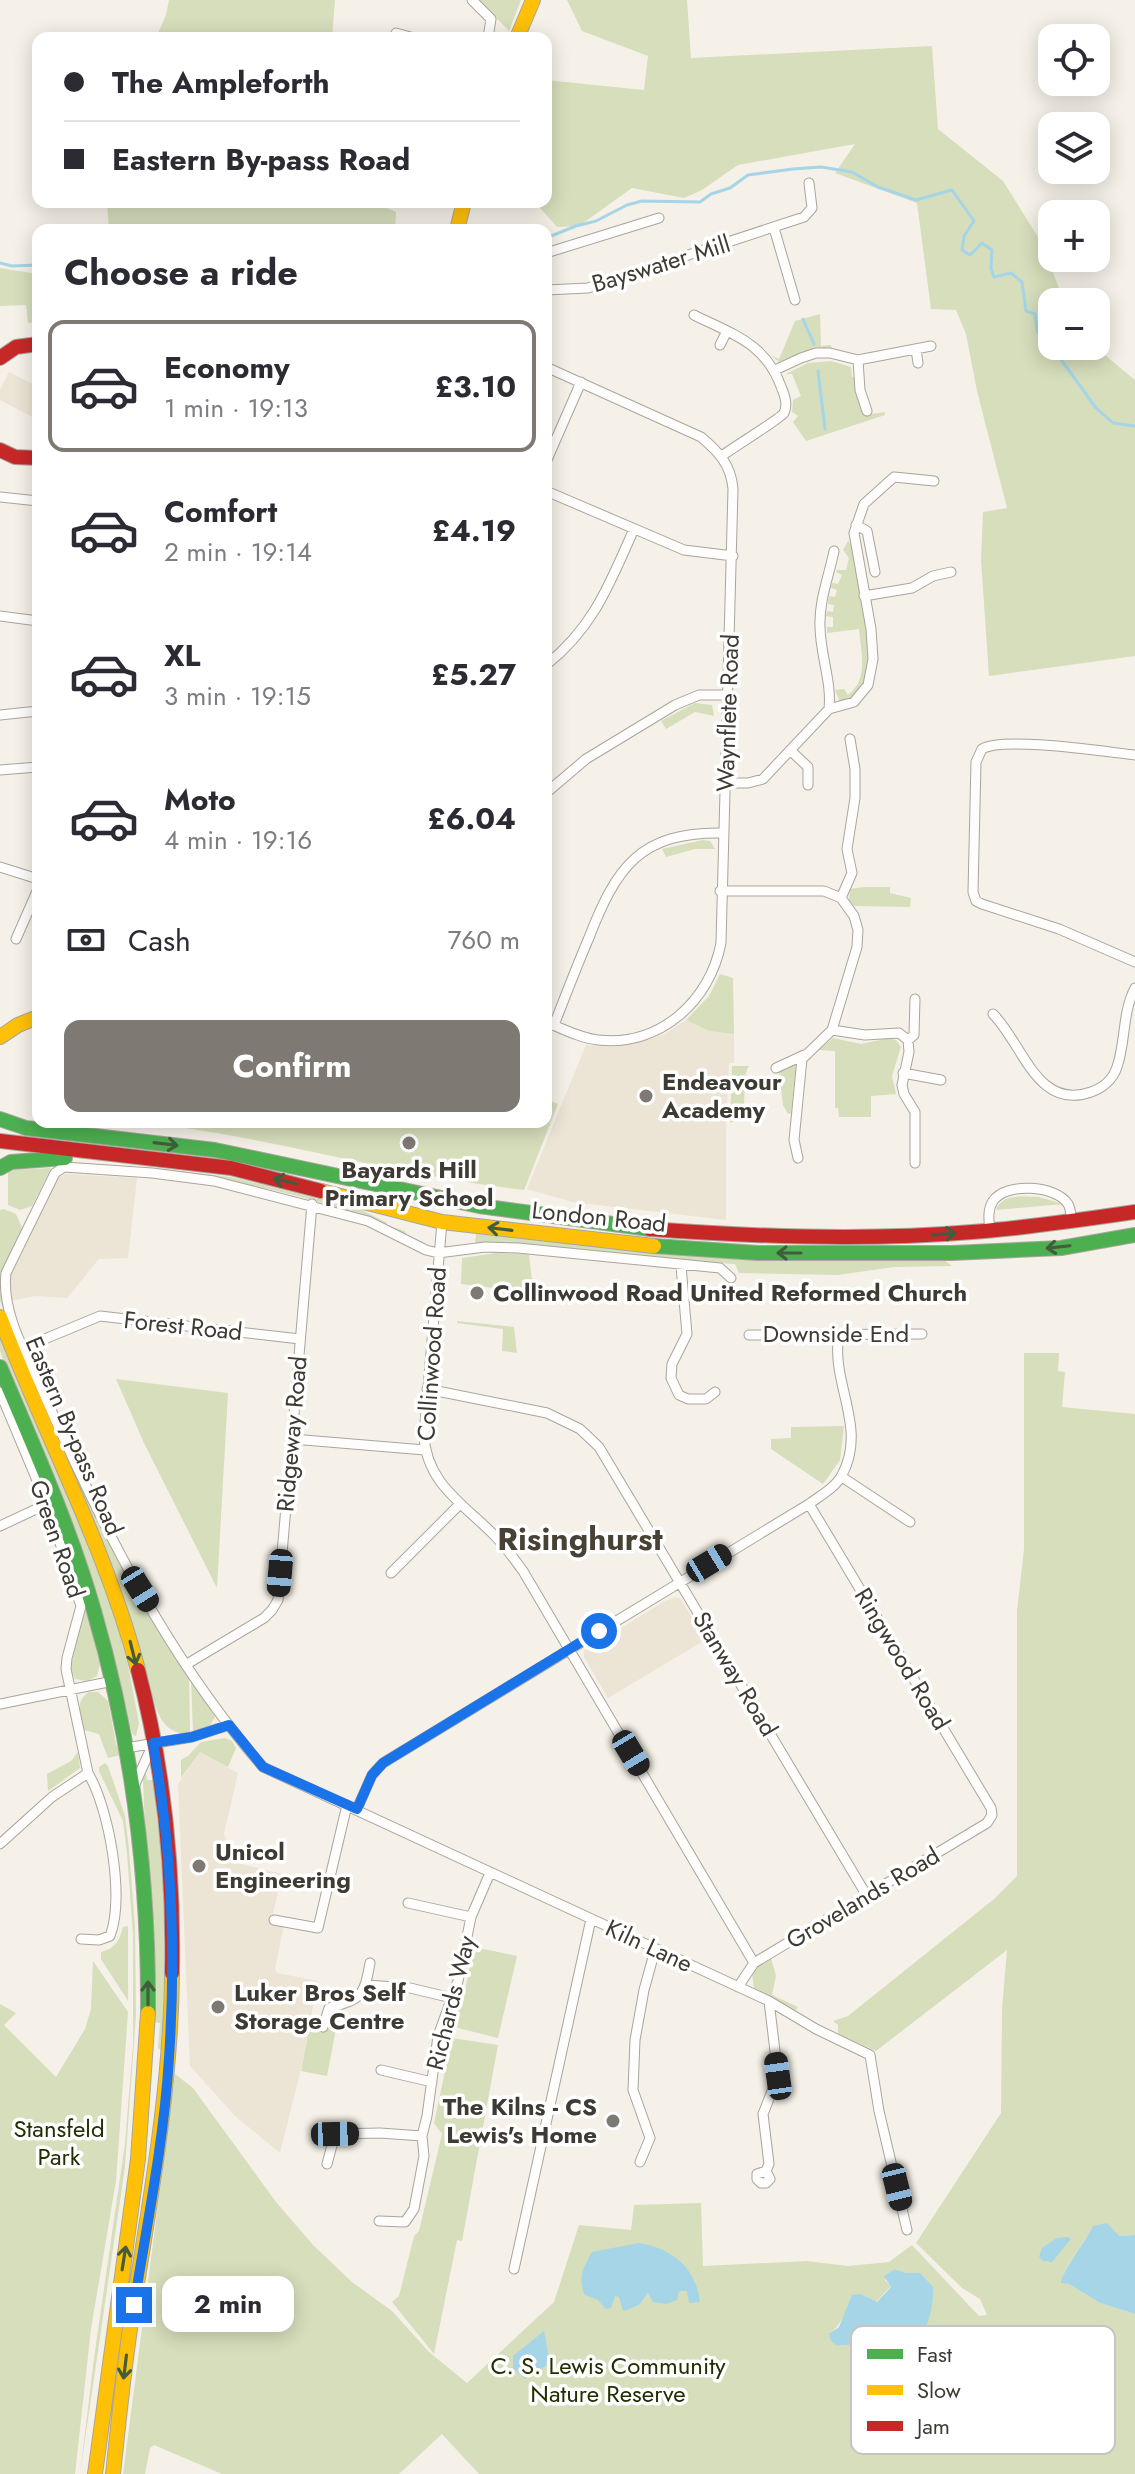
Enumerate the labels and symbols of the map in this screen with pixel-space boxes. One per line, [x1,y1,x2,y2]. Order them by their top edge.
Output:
street label: Bayswater Mill [587,226,734,301]
street label: Waynflete Road [707,634,748,792]
place label: Endeavour Academy [661,1064,782,1127]
marker: Endeavour Academy [637,1087,655,1105]
marker: Bayards Hill Primary School [400,1134,418,1152]
one-way arrow [153,1136,179,1151]
place label: Bayards Hill Primary School [324,1152,494,1215]
one-way arrow [273,1173,298,1188]
street label: London Road [530,1192,668,1241]
one-way arrow [488,1221,513,1236]
one-way arrow [930,1226,957,1241]
one-way arrow [1045,1240,1072,1255]
one-way arrow [776,1245,803,1261]
street label: Collinwood Road [408,1266,455,1442]
place label: Collinwood Road United Reformed Church [493,1275,967,1310]
marker: Collinwood Road United Reformed Church [468,1284,486,1302]
street label: Forest Road [122,1302,244,1349]
street label: Downside End [763,1316,909,1351]
street label: Eastern By-pass Road [17,1331,132,1541]
street label: Ridgeway Road [267,1355,316,1513]
street label: Green Road [21,1475,94,1603]
district label: Risinghurst [497,1516,664,1562]
car [682,1540,736,1586]
car [266,1548,294,1598]
car [117,1562,163,1616]
street label: Ringwood Road [846,1581,959,1737]
street label: Stanway Road [684,1605,787,1743]
route start [581,1613,617,1649]
one-way arrow [126,1639,141,1665]
car [608,1726,654,1780]
place label: Unicol Engineering [215,1834,351,1897]
street label: Grovelands Road [779,1838,946,1957]
marker: Unicol Engineering [190,1857,208,1875]
street label: Kiln Lane [600,1910,698,1981]
street label: Richards Way [417,1932,484,2074]
place label: Luker Bros Self Storage Centre [234,1975,407,2038]
one-way arrow [140,1980,156,2007]
marker: Luker Bros Self Storage Centre [209,1998,227,2016]
car [763,2051,793,2101]
place label: The Kilns - CS Lewis's Home [443,2089,597,2152]
park label: Stansfeld Park [13,2111,105,2174]
marker: The Kilns - CS Lewis's Home [604,2112,622,2130]
car [311,2122,359,2146]
car [880,2161,914,2213]
one-way arrow [117,2246,132,2271]
callout: 2 min [162,2277,294,2333]
route end [116,2287,152,2323]
legend [851,2326,1115,2454]
text: Fast [917,2338,953,2370]
park label: C. S. Lewis Community Nature Reserve [490,2348,726,2411]
one-way arrow [118,2353,133,2380]
text: Slow [917,2374,961,2406]
text: Jam [914,2410,950,2442]

